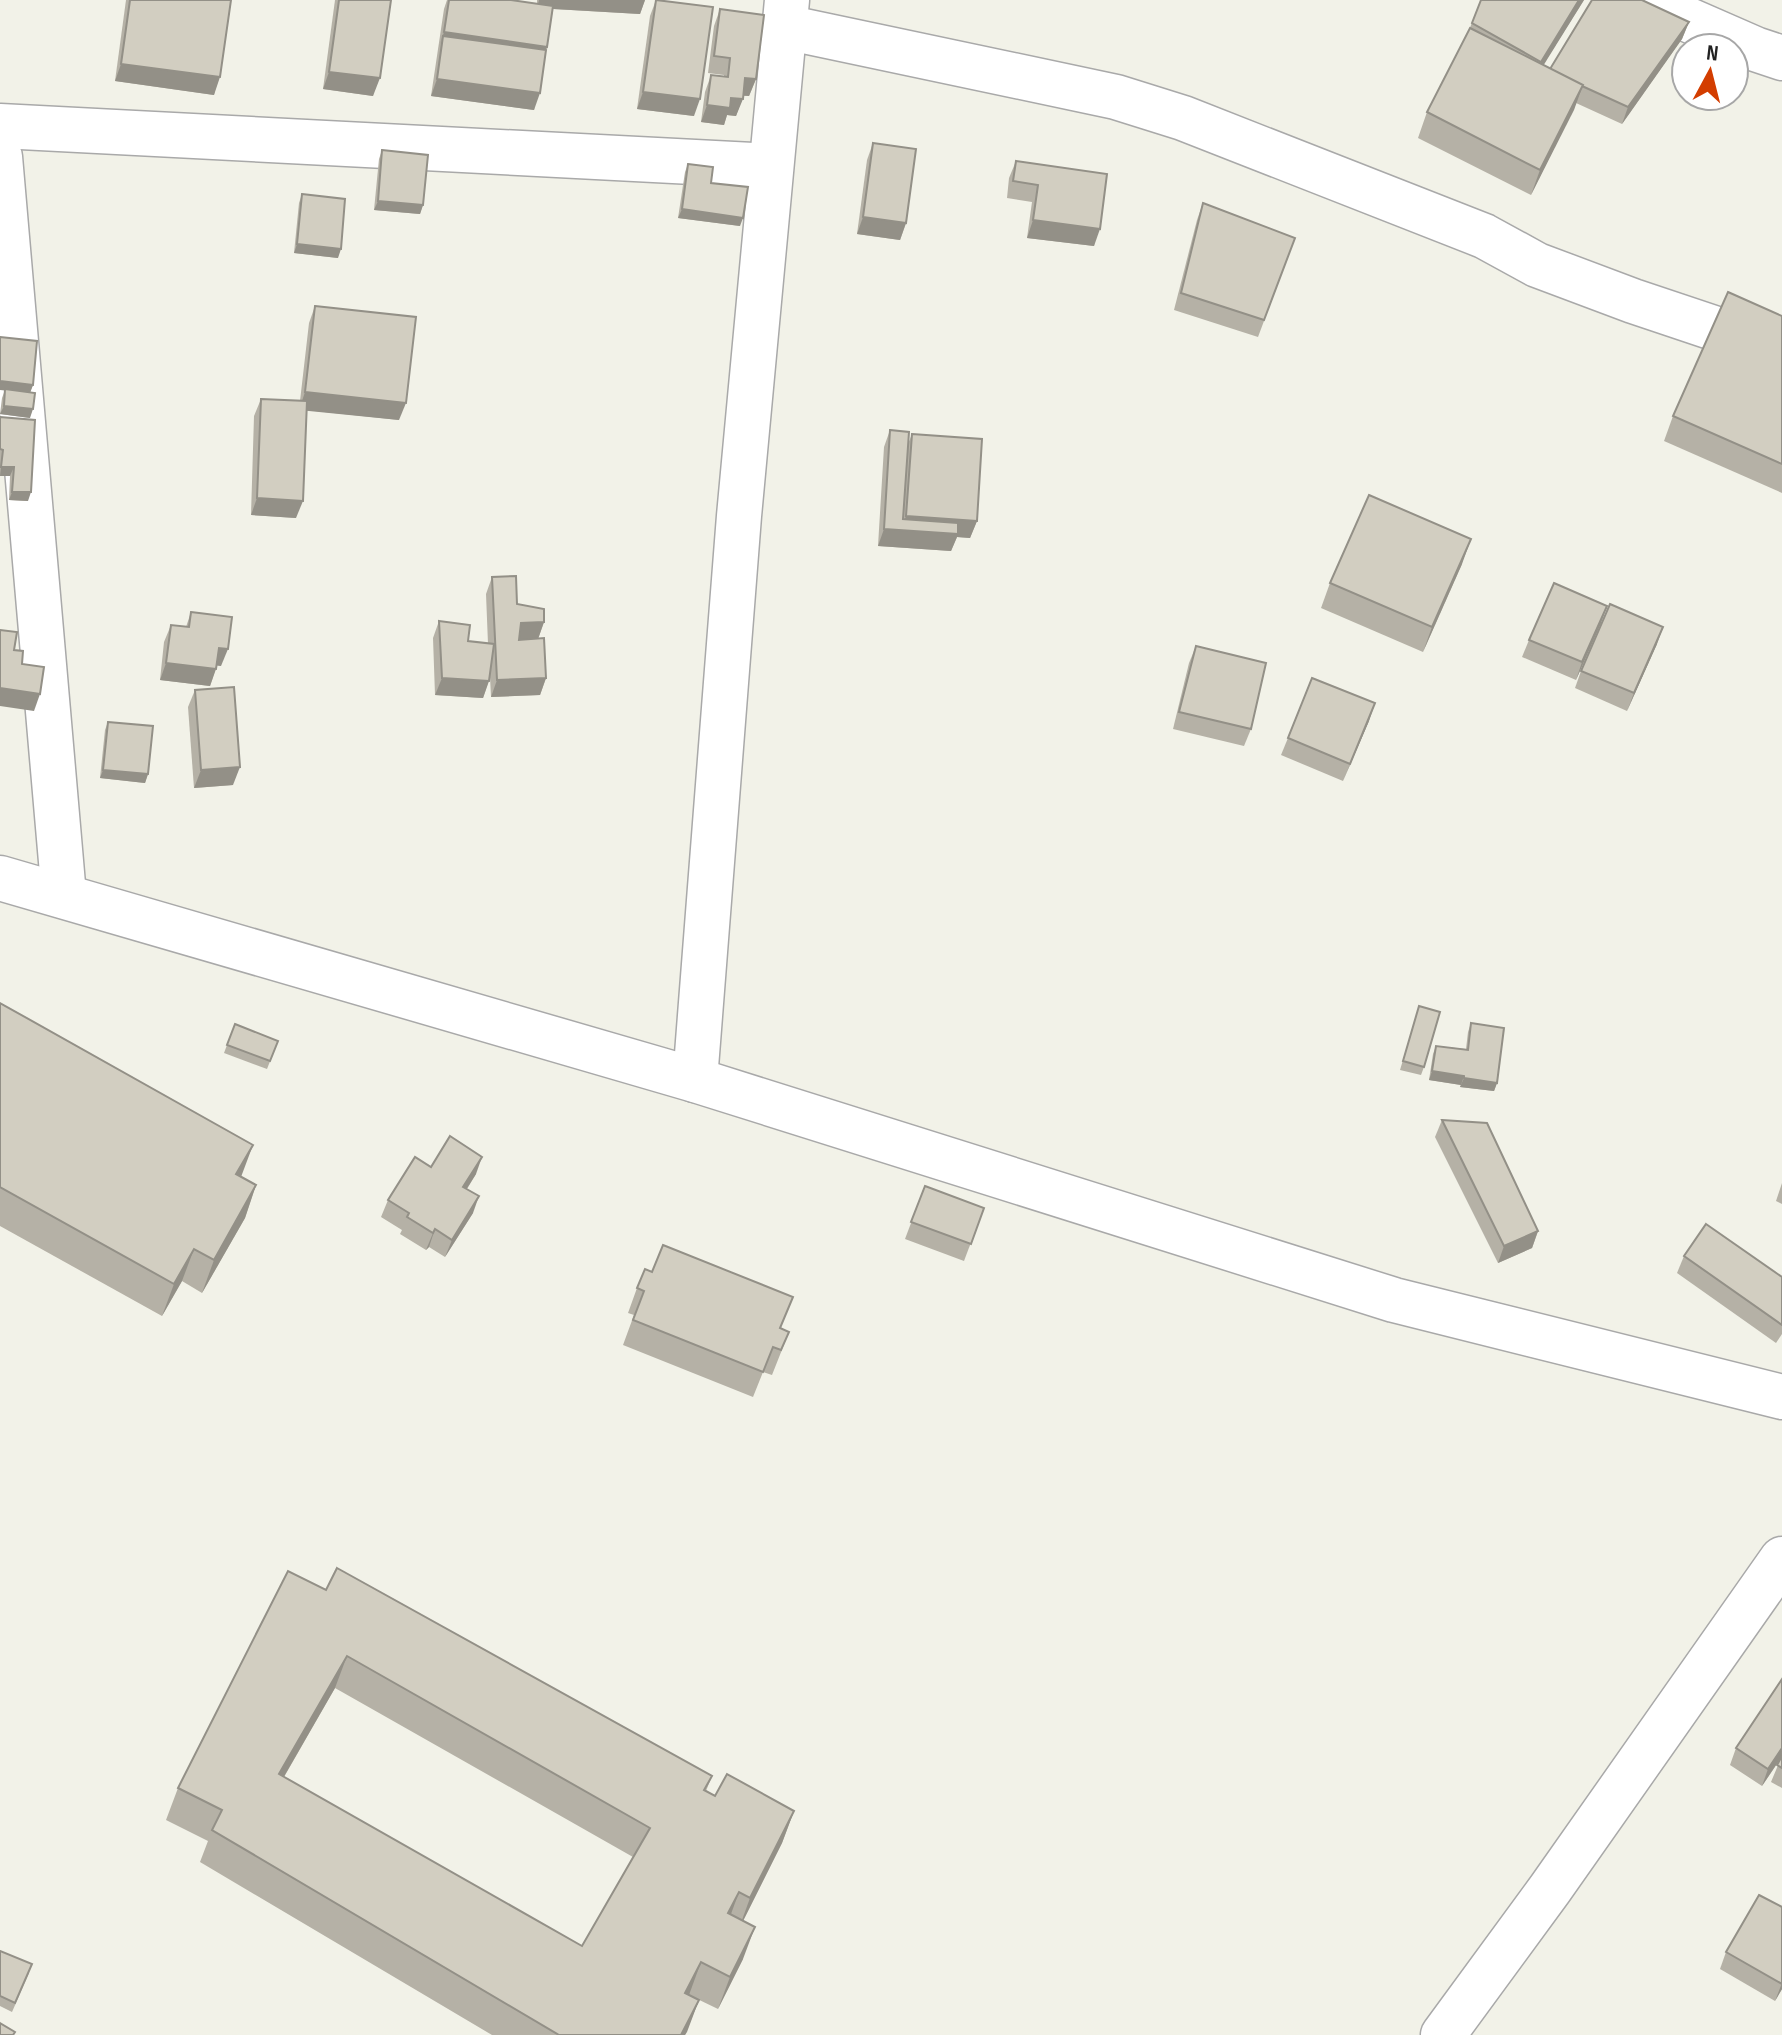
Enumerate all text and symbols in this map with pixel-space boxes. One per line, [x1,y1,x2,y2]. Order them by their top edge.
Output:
north arrow [1670,32,1750,112]
text: N [1705,40,1720,68]

